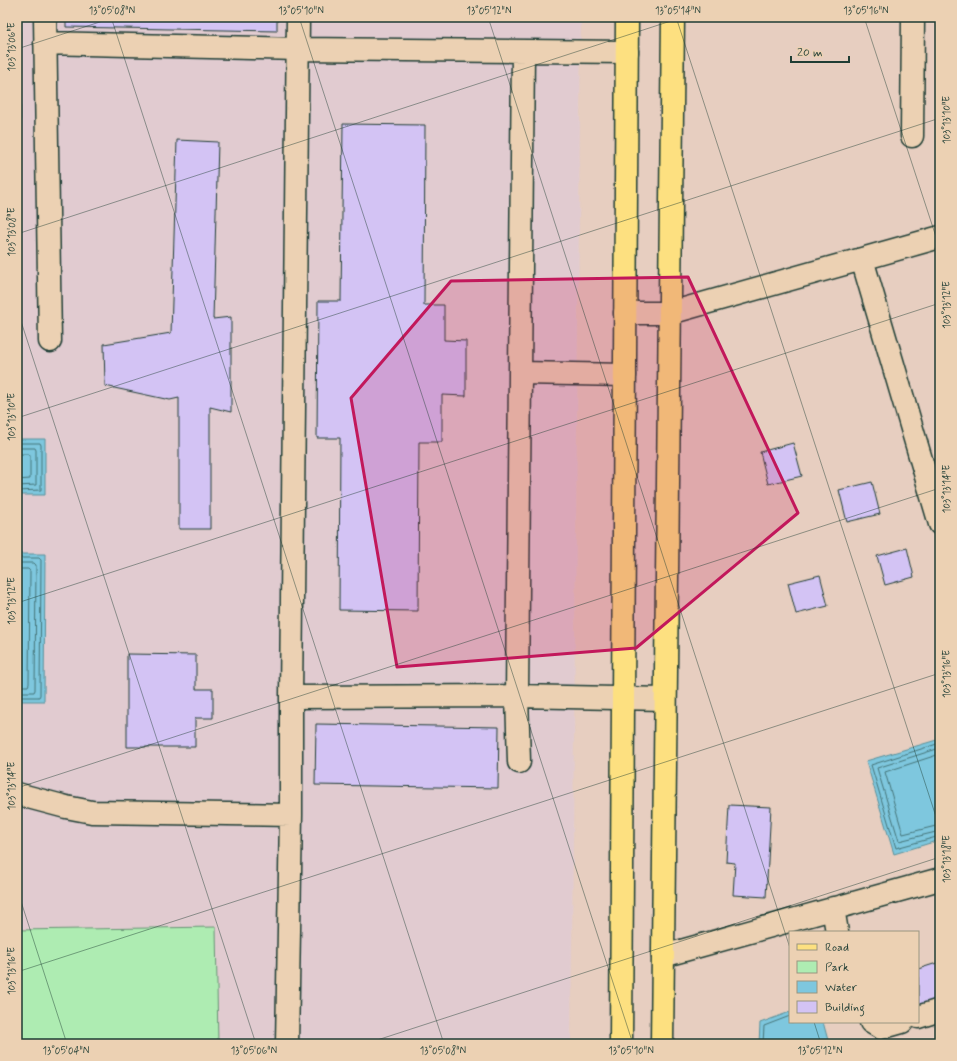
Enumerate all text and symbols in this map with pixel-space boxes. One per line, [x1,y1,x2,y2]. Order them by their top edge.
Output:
text: 13°05'08"N [89,4,136,18]
text: 13°05'10"N [278,4,324,18]
text: 13°05'12"N [466,4,512,18]
text: 13°05'14"N [655,4,701,18]
text: 13°05'16"N [843,4,889,18]
text: 103°13'06"E [5,22,19,72]
scale bar [791,38,849,64]
text: 20 m [797,45,823,61]
text: 103°13'10"E [940,96,954,144]
text: 103°13'08"E [5,207,19,257]
text: 103°13'12"E [940,281,954,329]
text: 103°13'10"E [5,393,19,441]
text: 103°13'14"E [940,465,954,513]
text: 103°13'12"E [5,577,19,625]
text: 103°13'16"E [940,650,954,698]
text: 103°13'14"E [5,762,19,810]
text: 103°13'18"E [940,835,954,883]
legend [789,931,919,1023]
text: Road [825,940,849,956]
text: 103°13'16"E [5,947,19,995]
text: Park [825,960,849,976]
text: Water [825,980,857,996]
text: Building [825,1000,865,1017]
text: 13°05'04"N [42,1044,90,1058]
text: 13°05'06"N [231,1044,278,1058]
text: 13°05'08"N [420,1044,467,1058]
text: 13°05'10"N [608,1044,654,1058]
text: 13°05'12"N [797,1044,843,1058]

